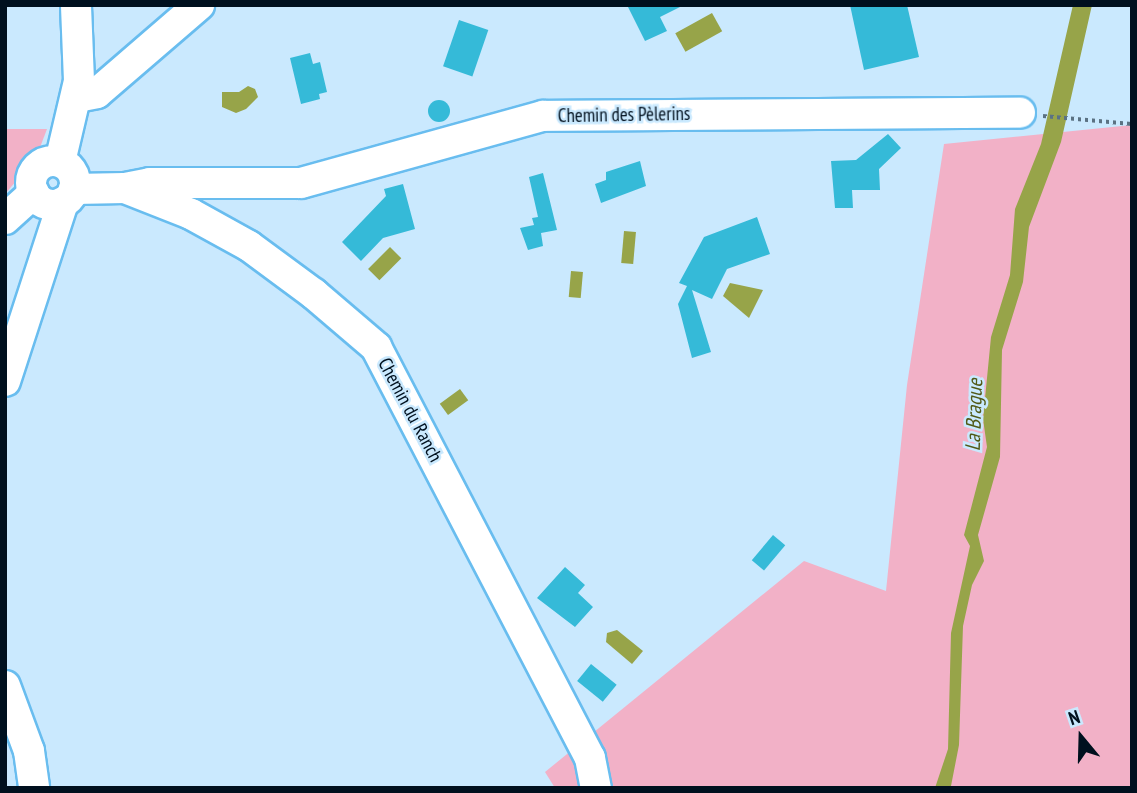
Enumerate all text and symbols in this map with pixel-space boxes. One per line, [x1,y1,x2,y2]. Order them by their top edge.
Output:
street label: Chemin des Pèlerins [558,102,690,128]
street label: Chemin du Ranch [373,354,447,466]
water label: La Brague [960,378,988,452]
north arrow [1046,702,1116,772]
text: N [1065,704,1083,730]

